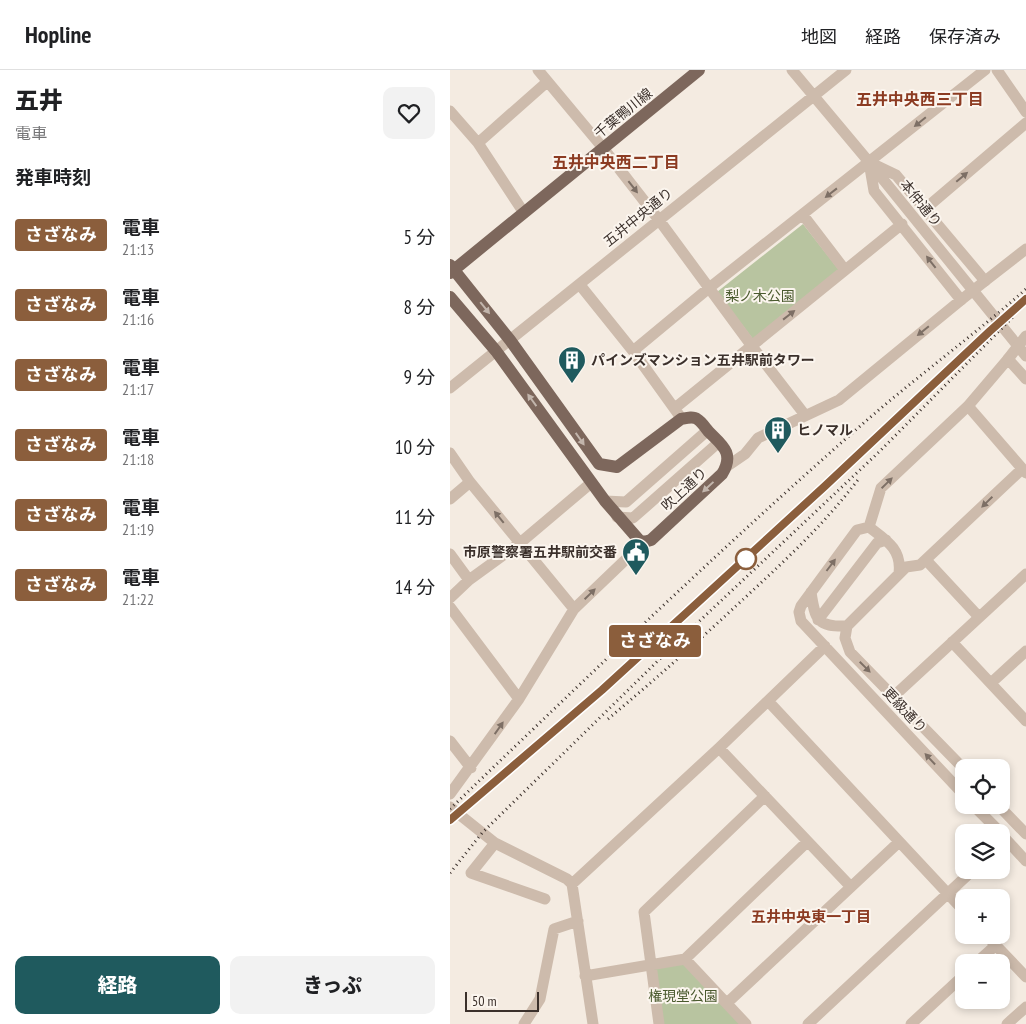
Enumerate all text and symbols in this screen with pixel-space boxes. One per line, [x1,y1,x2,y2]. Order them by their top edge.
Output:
text: Hopline [25,19,91,50]
text: 地図 [801,25,837,48]
text: 経路 [865,25,901,48]
text: 保存済み [929,25,1001,48]
street label: 千葉鴨川線 [590,84,656,142]
text: 五井 [15,85,63,116]
button: heart [383,87,435,139]
district label: 五井中央西三丁目 [856,89,984,109]
one-way arrow [913,117,926,128]
text: 電車 [15,123,47,143]
district label: 五井中央西二丁目 [552,152,680,172]
text: 発車時刻 [15,165,91,189]
one-way arrow [955,172,968,183]
street label: 本仲通り [896,176,946,230]
one-way arrow [628,180,638,194]
street label: 五井中央通り [600,184,676,250]
one-way arrow [825,187,838,198]
text: 電車 [122,215,160,239]
text: さざなみ [25,223,97,246]
text: 5 分 [403,225,435,249]
text: 21:13 [122,239,154,259]
one-way arrow [926,255,936,268]
text: 電車 [122,285,160,309]
park label: 梨ノ木公園 [725,287,795,305]
text: さざなみ [25,293,97,316]
text: 8 分 [403,295,435,319]
one-way arrow [479,301,490,314]
text: 21:16 [122,309,154,329]
one-way arrow [782,309,795,320]
one-way arrow [917,325,930,336]
building icon: パインズマンション五井駅前タワー [557,345,587,384]
place label: パインズマンション五井駅前タワー [591,351,815,369]
text: 電車 [122,355,160,379]
text: さざなみ [25,363,97,386]
text: 9 分 [403,365,435,389]
text: 21:17 [122,379,154,399]
one-way arrow [527,393,537,407]
building icon: ヒノマル [763,415,793,454]
place label: ヒノマル [797,421,853,439]
text: 電車 [122,425,160,449]
text: さざなみ [25,433,97,456]
one-way arrow [575,433,585,446]
text: 10 分 [395,435,435,459]
text: 21:18 [122,449,154,469]
street label: 吹上通り [657,463,711,515]
one-way arrow [881,477,893,489]
one-way arrow [702,481,714,493]
text: 電車 [122,495,160,519]
one-way arrow [981,496,993,508]
text: さざなみ [25,503,97,526]
text: 11 分 [395,505,435,529]
one-way arrow [493,511,504,524]
text: 21:19 [122,519,154,539]
public building icon: 市原警察署五井駅前交番 [621,537,651,576]
place label: 市原警察署五井駅前交番 [463,543,617,561]
unlabelled marker [735,548,757,570]
one-way arrow [826,558,836,572]
text: 電車 [122,565,160,589]
text: さざなみ [25,573,97,596]
text: 14 分 [395,575,435,599]
one-way arrow [583,588,595,600]
text: 21:22 [122,589,154,609]
line badge: さざなみ [620,625,690,657]
text: さざなみ [619,629,691,652]
one-way arrow [859,661,871,673]
street label: 更級通り [879,683,931,737]
one-way arrow [494,721,504,735]
one-way arrow [924,753,936,765]
map controls [955,759,1010,1009]
button: locate [955,759,1010,814]
button: layers [955,824,1010,879]
button: + [955,889,1010,944]
district label: 五井中央東一丁目 [751,907,871,926]
button: − [955,954,1010,1009]
button: 経路 [15,956,220,1014]
button: きっぷ [230,956,435,1014]
park label: 権現堂公園 [648,987,718,1005]
scale bar [465,989,539,1012]
text: 50 m [472,992,497,1010]

